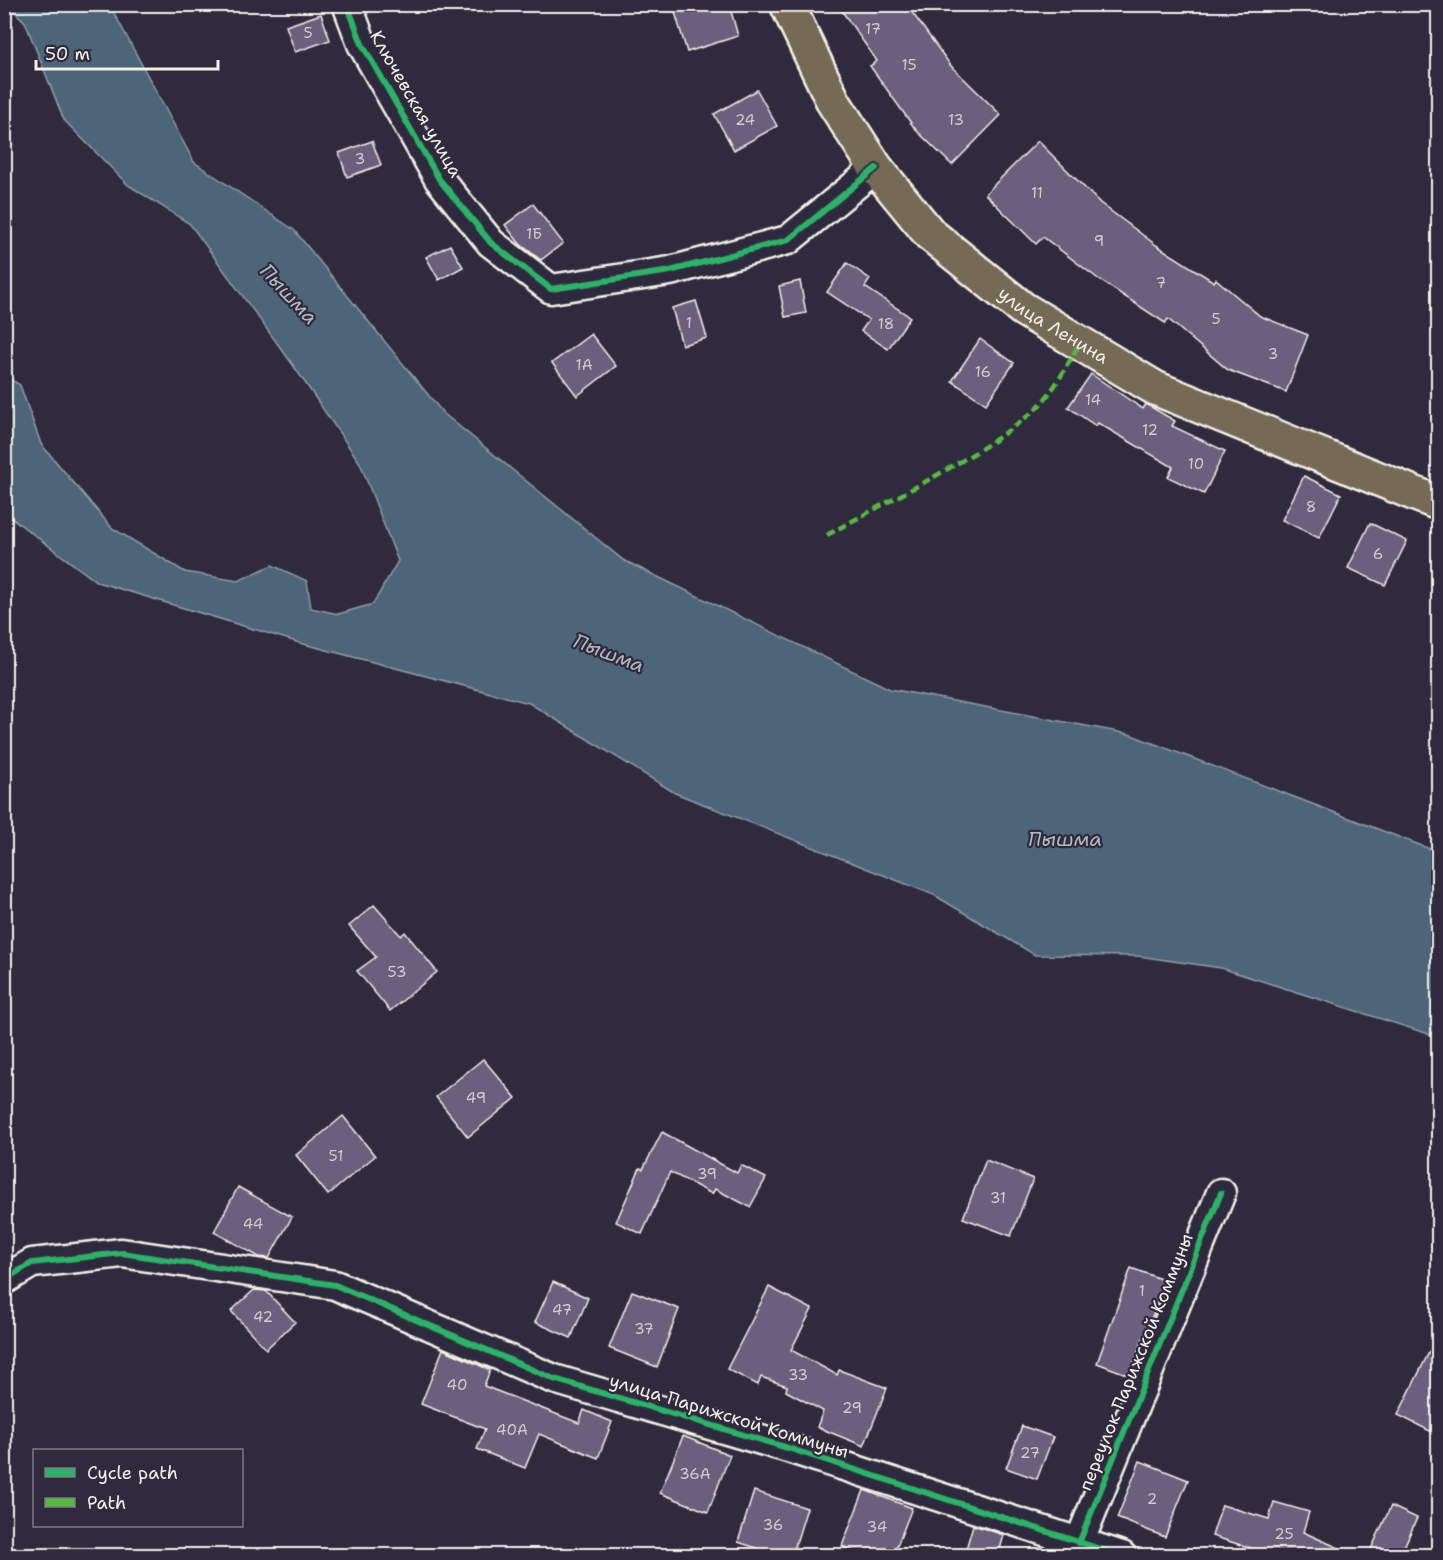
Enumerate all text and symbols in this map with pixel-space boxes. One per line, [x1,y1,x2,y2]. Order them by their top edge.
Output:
house number: 17 [865,19,881,39]
house number: 5 [303,23,313,43]
street label: Ключевская улица [364,26,468,182]
scale bar [36,33,218,71]
text: 50 m [45,42,90,66]
house number: 15 [901,55,917,75]
house number: 24 [735,110,755,130]
house number: 13 [948,110,964,130]
house number: 3 [355,149,365,169]
house number: 11 [1031,183,1043,203]
house number: 1Б [526,224,542,244]
house number: 9 [1094,231,1104,251]
water label: Пышма [254,258,324,330]
house number: 7 [1156,273,1166,293]
street label: улица Ленина [993,281,1113,369]
house number: 5 [1211,309,1221,329]
house number: 1 [686,313,692,333]
house number: 18 [878,314,894,334]
house number: 3 [1268,344,1278,364]
house number: 1А [575,355,593,375]
house number: 16 [975,362,991,382]
house number: 14 [1085,390,1101,410]
house number: 12 [1142,420,1158,440]
house number: 10 [1188,454,1204,474]
house number: 8 [1306,497,1316,517]
house number: 6 [1373,544,1383,564]
water label: Пышма [570,628,648,678]
water label: Пышма [1028,826,1102,852]
house number: 53 [388,962,407,982]
house number: 49 [466,1088,486,1108]
house number: 51 [329,1146,343,1166]
house number: 39 [697,1164,717,1184]
house number: 31 [990,1188,1006,1208]
house number: 44 [243,1214,263,1234]
street label: переулок Парижской Коммуны [1073,1230,1199,1494]
house number: 1 [1139,1281,1145,1301]
house number: 47 [552,1300,572,1320]
house number: 42 [253,1307,273,1327]
house number: 37 [634,1319,654,1339]
house number: 33 [788,1365,808,1385]
street label: улица Парижской Коммуны [607,1368,851,1464]
house number: 40 [447,1375,467,1395]
house number: 29 [842,1398,862,1418]
house number: 40А [496,1420,528,1440]
house number: 27 [1020,1443,1040,1463]
legend [33,1449,243,1527]
text: Cycle path [87,1461,178,1485]
house number: 36А [679,1464,711,1484]
house number: 2 [1147,1489,1157,1509]
text: Path [87,1491,126,1515]
house number: 36 [763,1515,783,1535]
house number: 34 [867,1517,887,1537]
house number: 25 [1274,1524,1294,1544]

